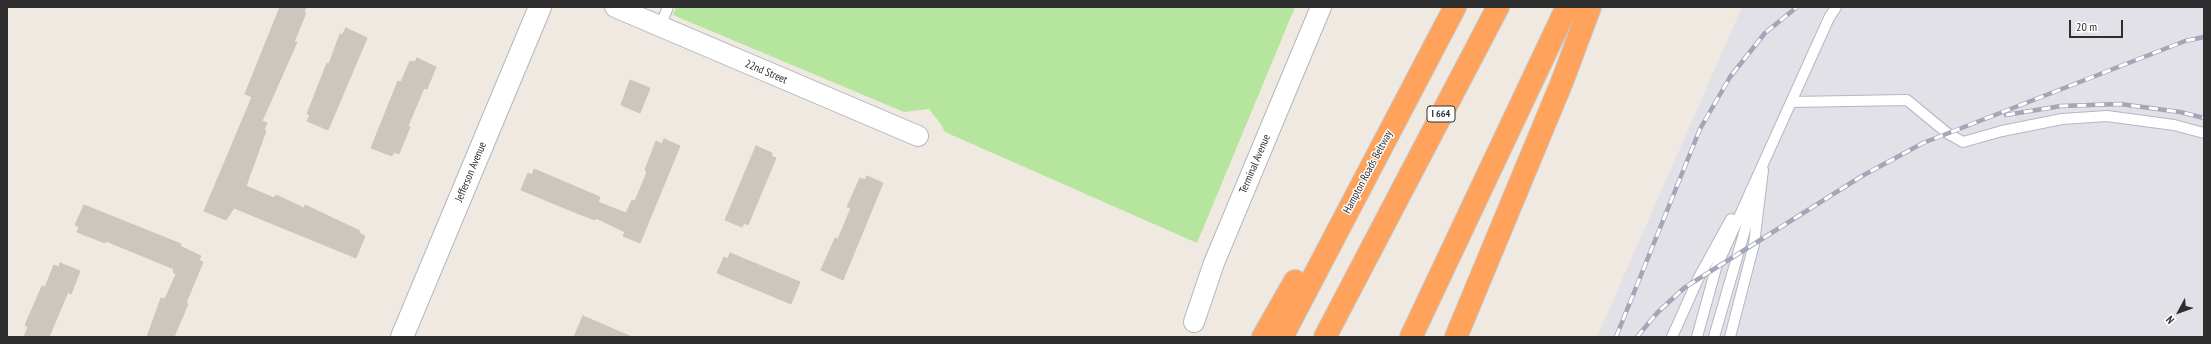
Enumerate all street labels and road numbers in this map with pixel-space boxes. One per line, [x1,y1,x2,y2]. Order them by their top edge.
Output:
street label: 22nd Street [743,57,789,87]
road number: I 664 [1427,106,1455,122]
street label: Hampton Roads Beltway [1341,128,1395,216]
street label: Terminal Avenue [1237,133,1273,195]
street label: Jefferson Avenue [452,140,490,204]

